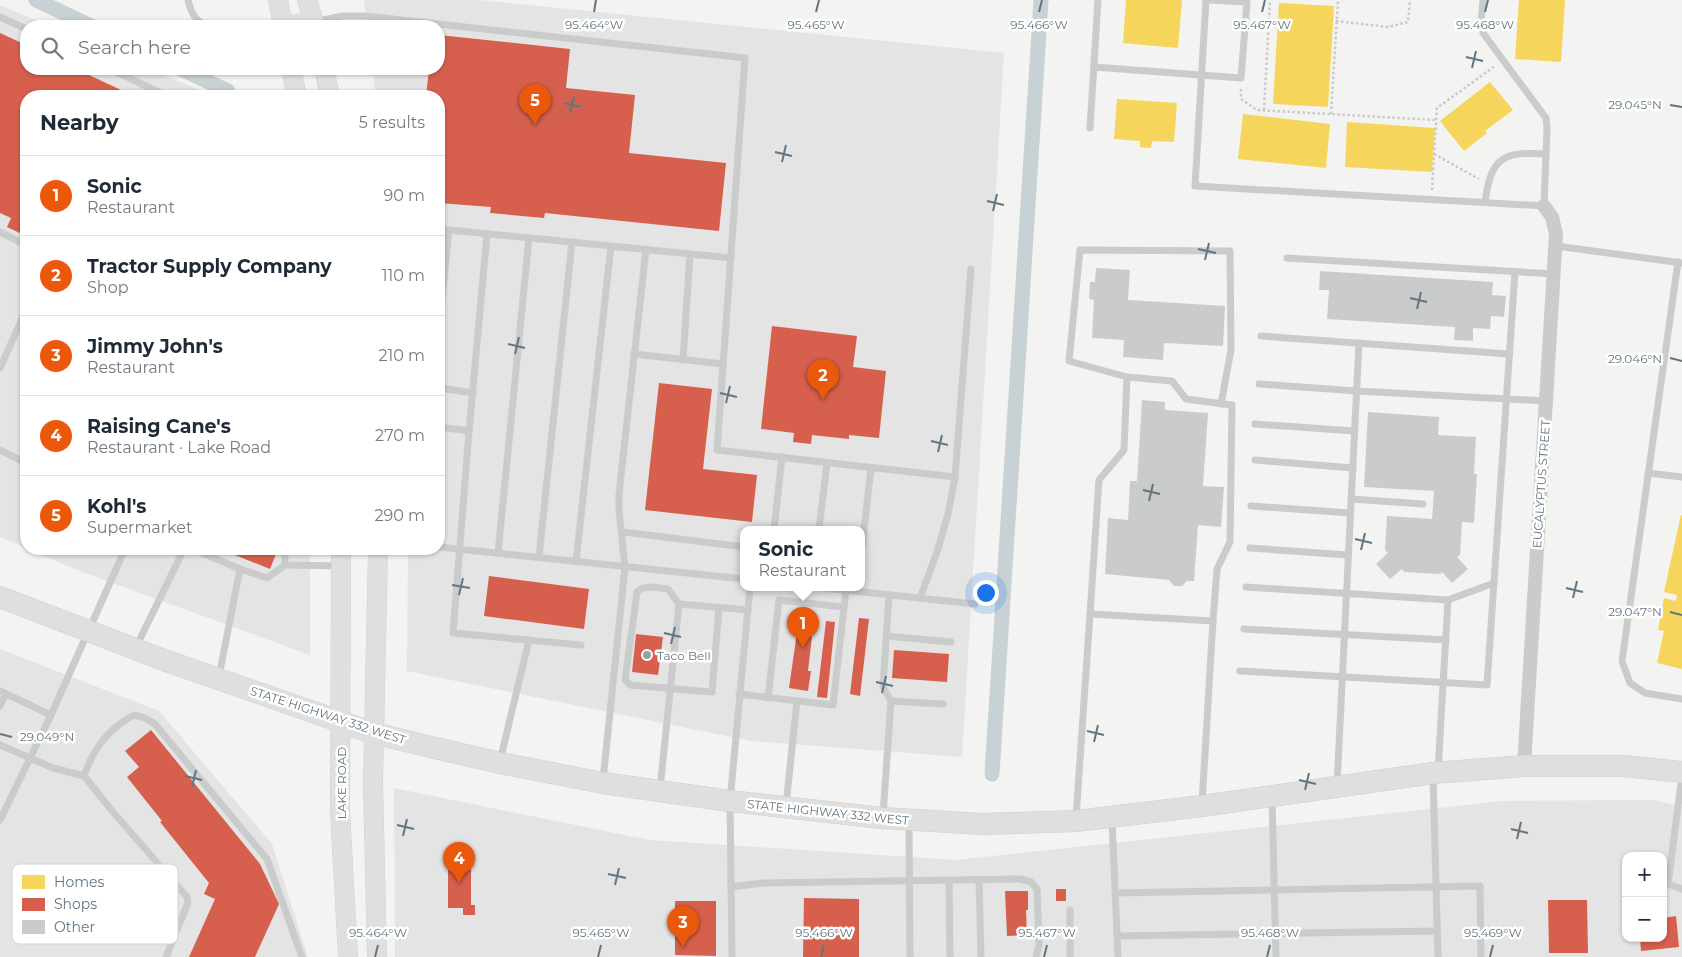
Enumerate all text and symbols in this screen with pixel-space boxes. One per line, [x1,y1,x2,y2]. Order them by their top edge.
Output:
text: 95.464°W [565,17,623,32]
text: 95.465°W [787,17,845,32]
text: 95.466°W [1010,17,1068,32]
text: 95.467°W [1233,17,1291,32]
text: 95.468°W [1456,17,1514,32]
search box [20,20,445,75]
icon: search [38,34,66,62]
text: Search here [78,36,191,59]
pin: 5 [519,84,551,125]
text: 29.045°N [1608,97,1662,112]
text: Nearby [40,110,119,135]
text: 5 results [359,113,425,132]
text: Sonic [87,175,142,198]
text: 1 [53,186,59,205]
text: 90 m [383,186,425,205]
text: Restaurant [87,198,175,217]
text: Tractor Supply Company [87,255,332,278]
text: 2 [51,266,61,285]
text: 110 m [382,266,425,285]
text: Shop [87,278,129,297]
text: Jimmy John's [87,335,223,358]
text: 3 [51,346,61,365]
text: 210 m [378,346,425,365]
text: 29.046°N [1608,351,1662,366]
text: Restaurant [87,358,175,377]
pin: 2 [807,359,839,400]
text: Raising Cane's [87,415,231,438]
street label: EUCALYPTUS STREET [1529,419,1553,549]
text: 4 [50,426,62,445]
text: 270 m [375,426,425,445]
text: Restaurant · Lake Road [87,438,271,457]
text: Kohl's [87,495,146,518]
text: 5 [51,506,61,525]
text: 290 m [374,506,425,525]
text: Supermarket [87,518,193,537]
popup [740,526,865,591]
text: Sonic [759,538,813,561]
text: Restaurant [759,561,846,580]
your location [973,580,999,606]
text: 29.047°N [1608,604,1662,619]
pin: 1 [787,607,819,648]
place label: Taco Bell [657,648,711,663]
marker: Taco Bell [641,649,653,661]
street label: STATE HIGHWAY 332 WEST [248,683,408,747]
text: 29.049°N [20,729,74,744]
street label: LAKE ROAD [334,747,349,819]
street label: STATE HIGHWAY 332 WEST [746,796,910,828]
pin: 4 [443,842,475,883]
map controls [1622,852,1667,942]
button: + [1622,852,1667,897]
legend [12,864,178,944]
text: Homes [54,873,104,891]
text: Shops [54,895,97,913]
button: − [1622,897,1667,942]
pin: 3 [667,906,699,947]
text: Other [54,918,95,936]
text: 95.464°W [349,925,407,940]
text: 95.465°W [572,925,630,940]
text: 95.466°W [795,925,853,940]
text: 95.467°W [1018,925,1076,940]
text: 95.468°W [1241,925,1299,940]
text: 95.469°W [1464,925,1522,940]

